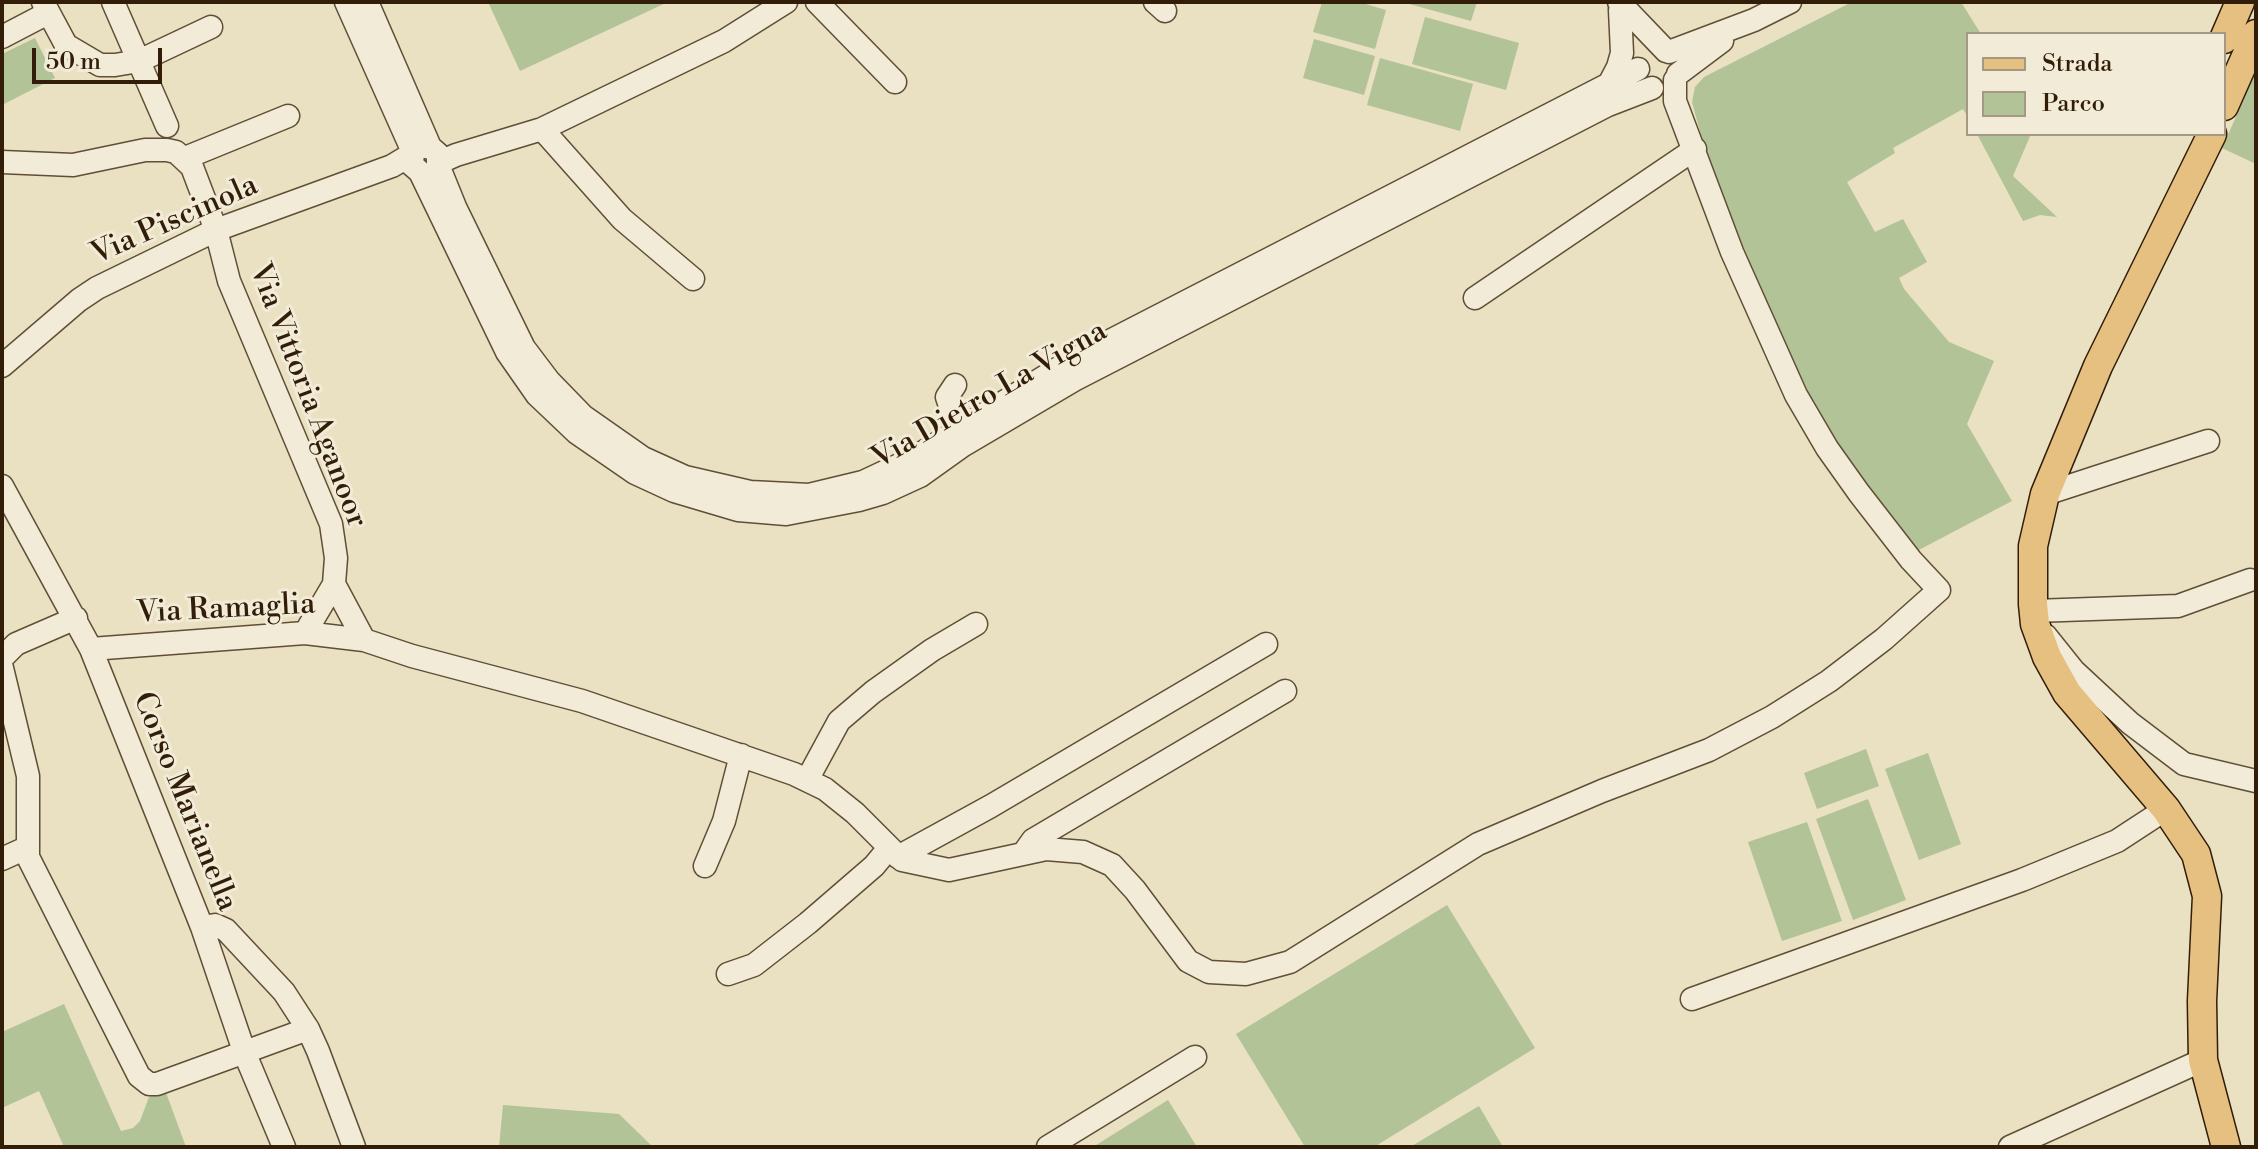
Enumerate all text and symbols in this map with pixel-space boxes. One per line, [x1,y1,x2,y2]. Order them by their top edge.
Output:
scale bar [36,32,166,82]
legend [1966,32,2226,136]
text: 50 m [46,47,101,77]
text: Strada [2042,49,2112,79]
text: Parco [2042,89,2105,119]
street label: Via Piscinola [86,168,264,274]
street label: Via Vittoria Aganoor [240,259,374,533]
street label: Via Dietro La Vigna [866,314,1114,478]
street label: Via Ramaglia [136,587,316,633]
street label: Corso Marianella [124,687,244,917]

